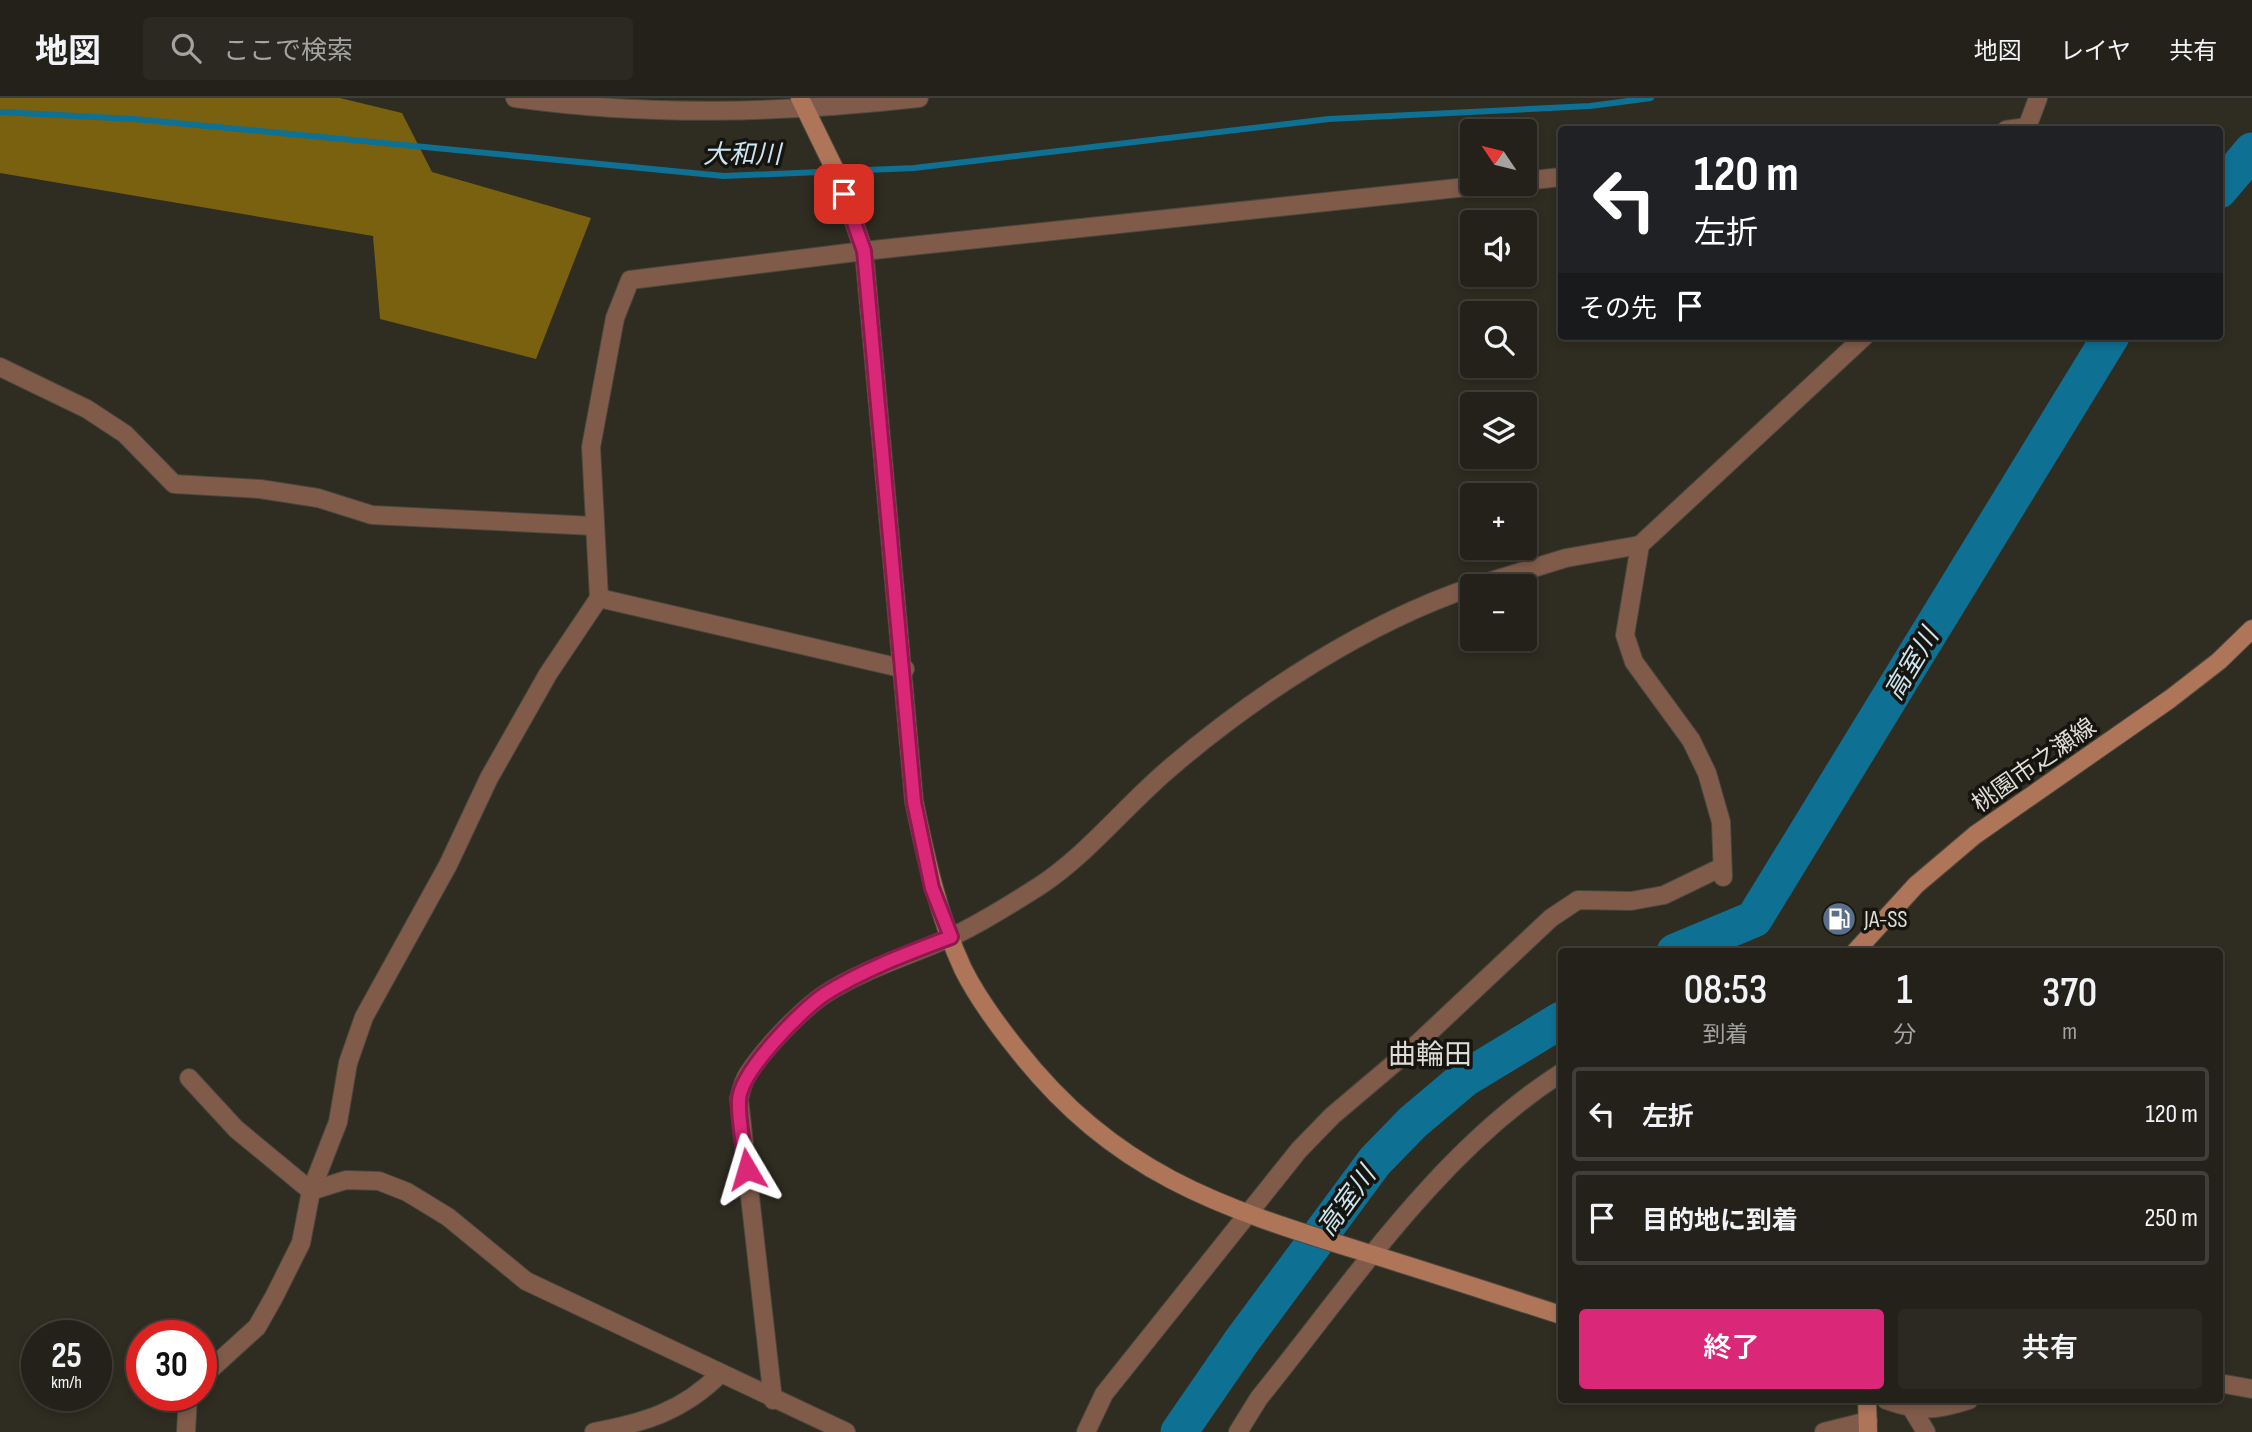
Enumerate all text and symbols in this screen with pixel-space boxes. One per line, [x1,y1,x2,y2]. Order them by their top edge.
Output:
search box [143,17,633,80]
icon: search [167,29,205,67]
text: 地図 [35,32,101,72]
text: ここで検索 [223,36,353,67]
text: 地図 [1974,37,2022,66]
text: レイヤ [2060,37,2131,66]
text: 共有 [2169,37,2217,66]
north arrow [1460,119,1536,196]
map controls [1460,119,1537,651]
water label: 大和川 [703,140,784,171]
text: 120 m [1694,146,1799,205]
icon: left [1579,154,1670,245]
pin [814,164,874,224]
icon: arrive [825,175,863,213]
button: sound [1460,210,1537,287]
text: 左折 [1694,214,1758,253]
icon: arrive [1671,287,1709,325]
text: その先 [1579,294,1657,325]
button: search [1460,301,1537,378]
button: layers [1460,392,1537,469]
button: + [1460,483,1537,560]
button: − [1460,574,1537,651]
water label: 高室川 [1879,621,1947,706]
street label: 桃園市之瀬線 [1967,712,2102,819]
fuel station icon: JA-SS [1820,900,1858,938]
place label: JA-SS [1863,905,1908,934]
text: 08:53 [1684,965,1767,1016]
text: 1 [1897,965,1912,1016]
text: 370 [2042,968,2097,1019]
text: m [2062,1018,2077,1046]
text: 到着 [1703,1021,1749,1049]
text: 分 [1893,1021,1916,1049]
district label: 曲輪田 [1388,1039,1472,1072]
icon: left [1583,1095,1621,1133]
text: 120 m [2145,1099,2198,1130]
text: 左折 [1642,1102,1694,1133]
position arrow [710,1132,784,1206]
water label: 高室川 [1312,1159,1384,1243]
icon: arrive [1583,1199,1621,1237]
text: 250 m [2144,1203,2198,1234]
text: 目的地に到着 [1642,1206,1798,1237]
button: 終了 [1579,1309,1884,1389]
button: 共有 [1898,1309,2202,1389]
speed limit sign: 30 [126,1320,217,1411]
text: 25 [51,1335,82,1378]
text: km/h [51,1372,82,1393]

